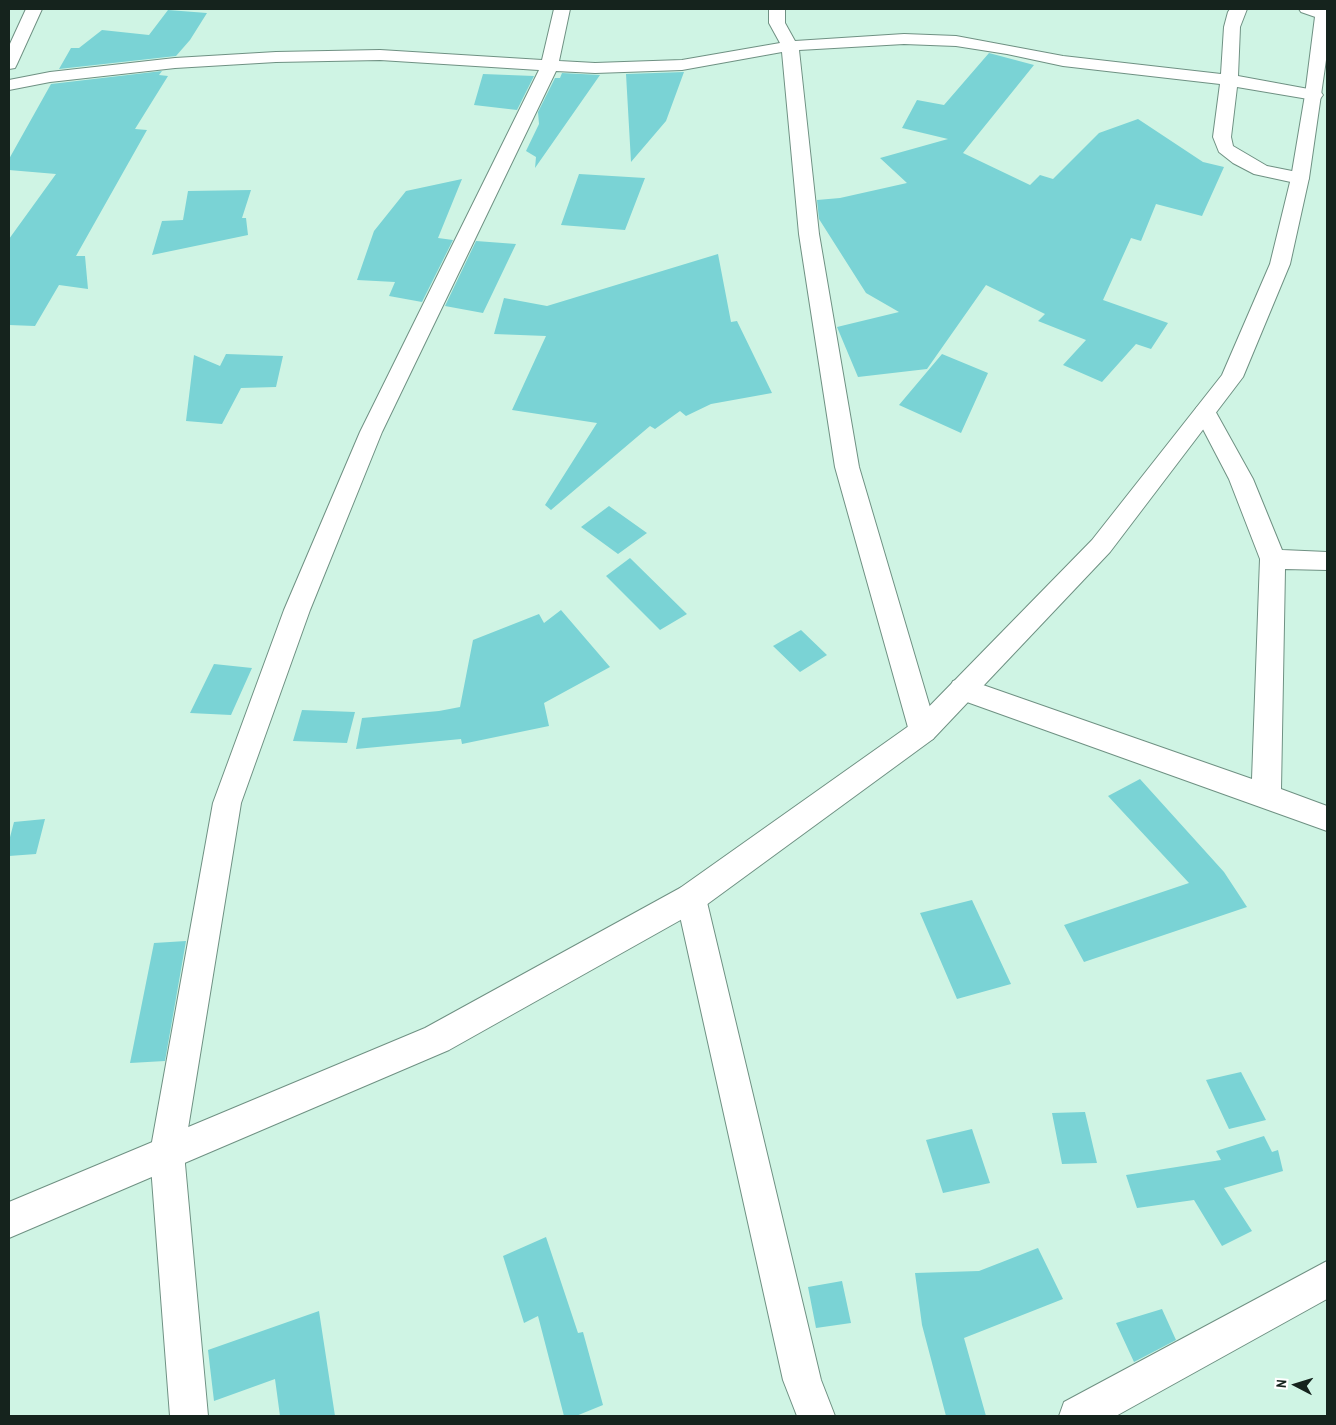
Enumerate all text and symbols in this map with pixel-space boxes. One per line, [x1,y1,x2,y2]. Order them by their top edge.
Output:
north arrow [1271,1360,1321,1410]
text: N [1272,1379,1290,1389]

